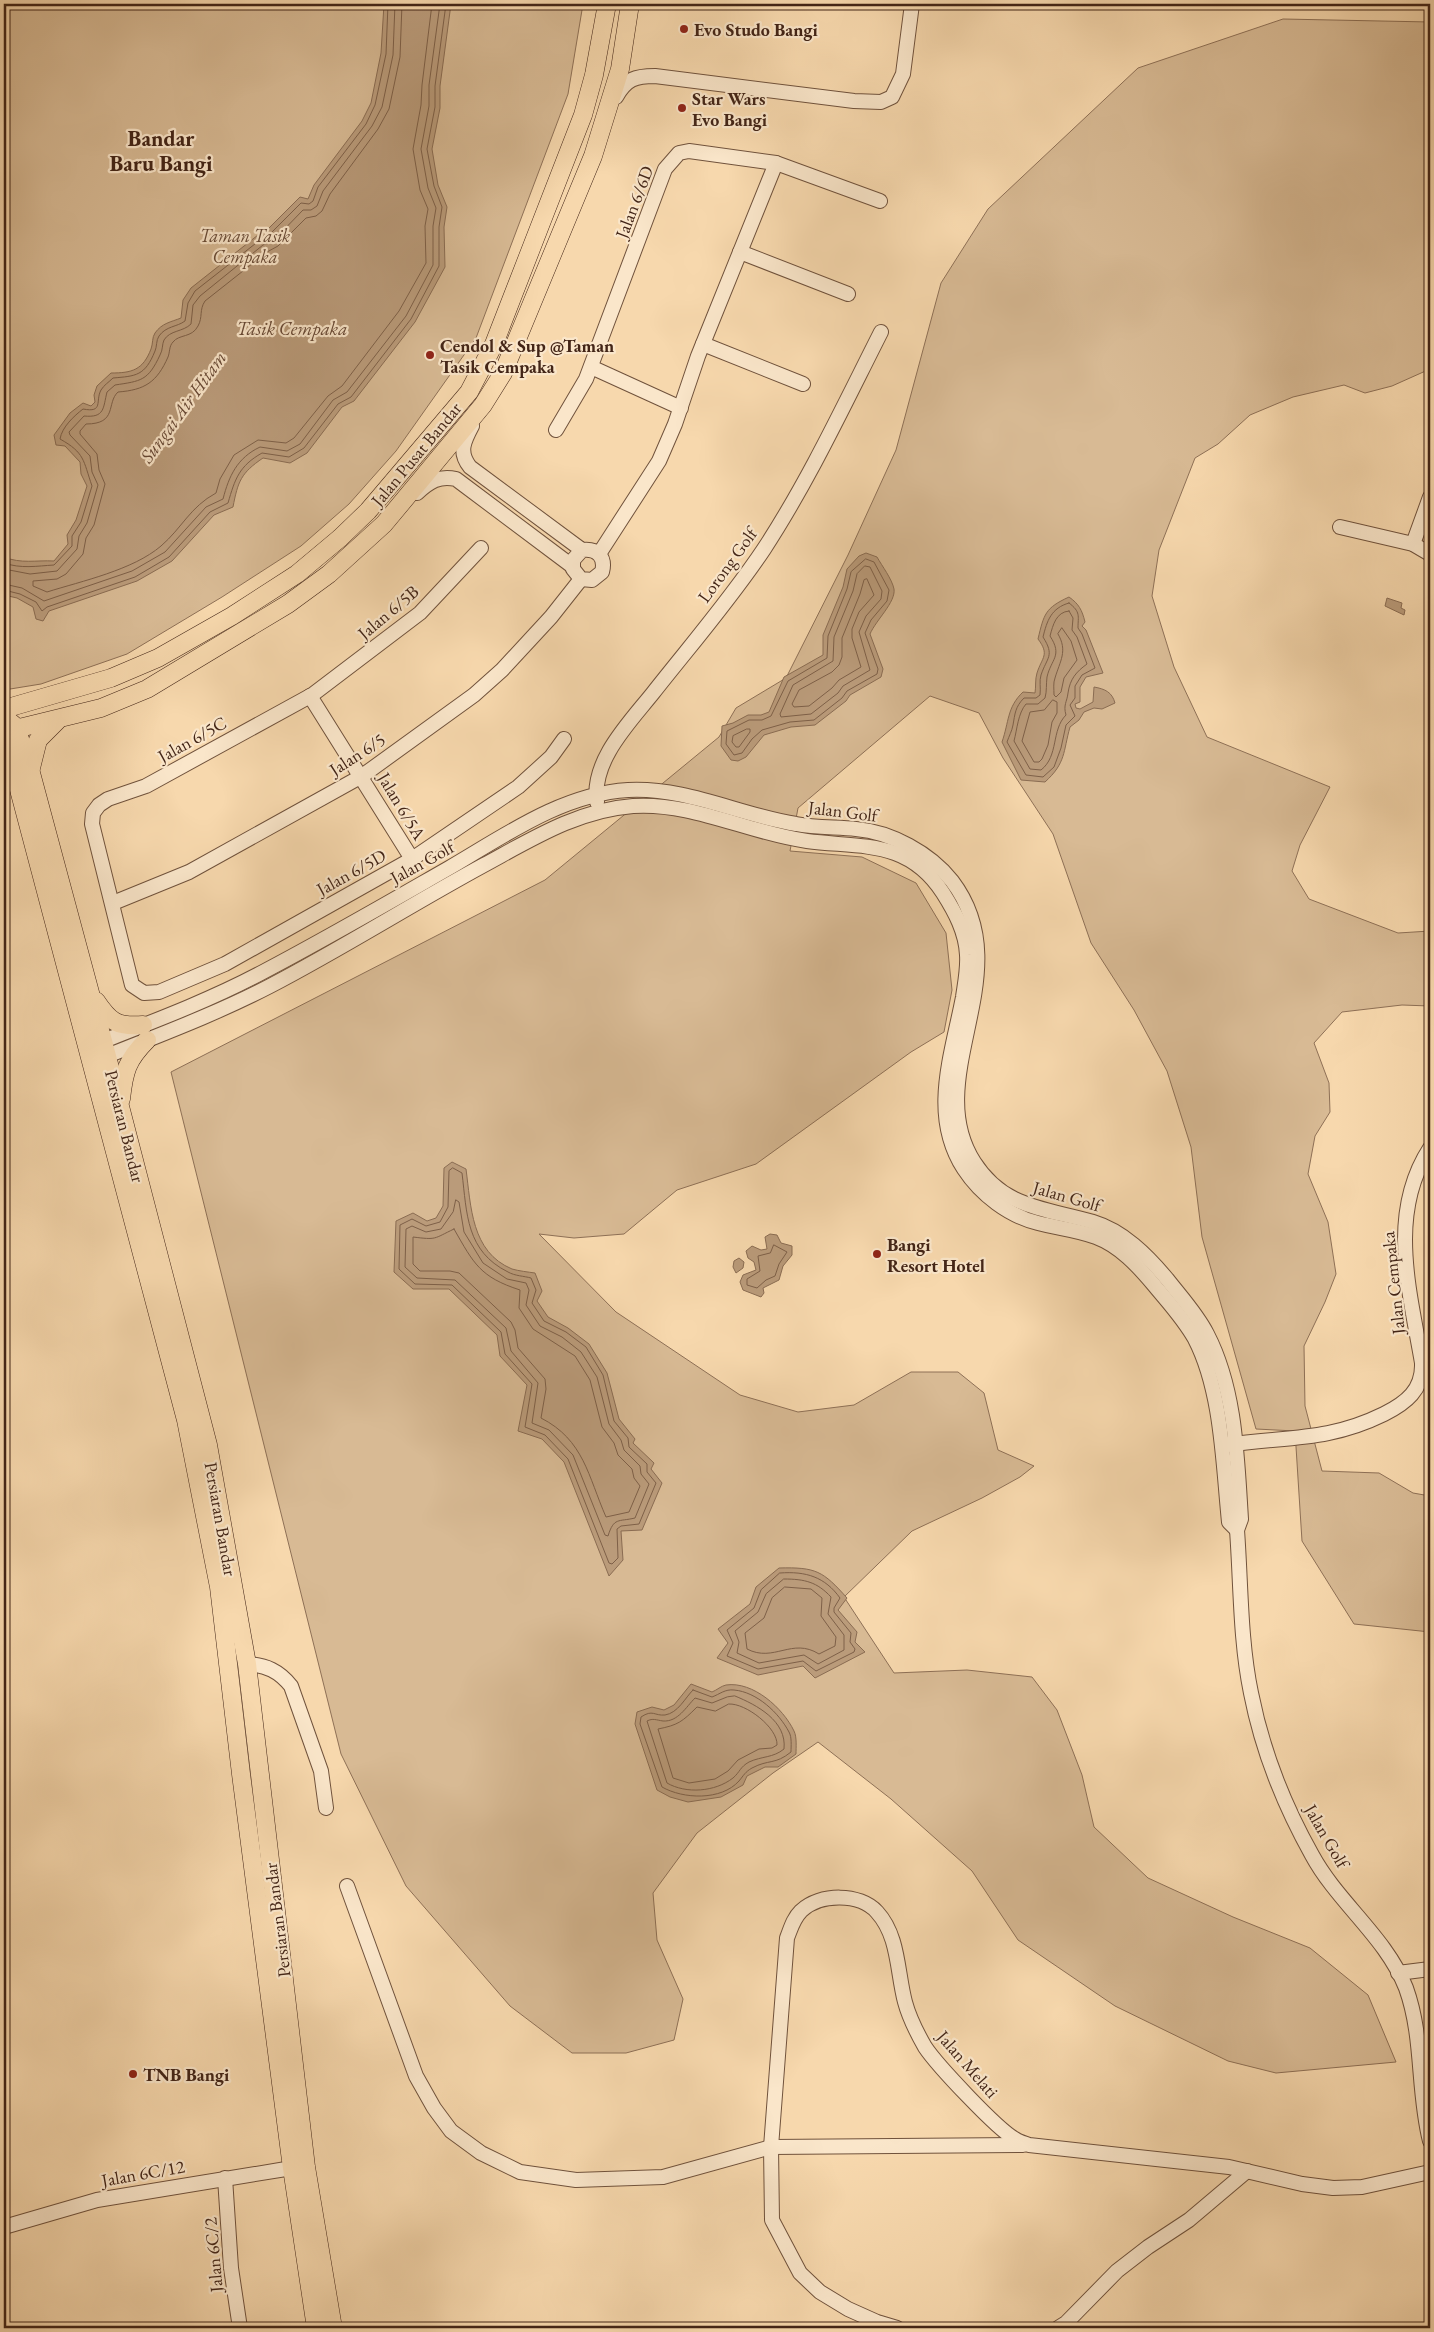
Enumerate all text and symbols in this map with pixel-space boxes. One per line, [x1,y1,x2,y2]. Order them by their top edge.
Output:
place label: Evo Studo Bangi [694,18,818,41]
marker: Evo Studo Bangi [678,23,690,35]
place label: Star Wars Evo Bangi [692,87,768,131]
marker: Star Wars Evo Bangi [676,102,688,114]
district label: Bandar Baru Bangi [109,124,213,178]
street label: Jalan 6/6D [609,162,658,243]
park label: Taman Tasik Cempaka [200,224,290,269]
water label: Tasik Cempaka [236,316,348,341]
place label: Cendol & Sup @Taman Tasik Cempaka [440,334,614,378]
water label: Sungai Air Hitam [133,346,232,469]
marker: Cendol & Sup @Taman Tasik Cempaka [424,349,436,361]
street label: Jalan Pusat Bandar [364,397,466,512]
street label: Lorong Golf [692,521,763,607]
street label: Jalan 6/5B [351,580,423,646]
street label: Jalan 6/5C [152,711,230,768]
street label: Jalan 6/5 [323,727,389,782]
street label: Jalan 6/5A [372,766,431,844]
street label: Jalan Golf [805,795,881,827]
street label: Jalan Golf [384,834,460,890]
street label: Jalan 6/5D [310,844,390,901]
street label: Persiaran Bandar [100,1067,150,1185]
street label: Jalan Golf [1028,1175,1106,1217]
street label: Jalan Cempaka [1376,1230,1410,1338]
place label: Bangi Resort Hotel [887,1233,985,1277]
marker: Bangi Resort Hotel [871,1248,883,1260]
street label: Persiaran Bandar [200,1460,242,1578]
street label: Jalan Golf [1299,1798,1356,1874]
street label: Persiaran Bandar [259,1861,295,1979]
street label: Jalan Melati [931,2024,1004,2103]
place label: TNB Bangi [143,2063,230,2086]
marker: TNB Bangi [127,2068,139,2080]
street label: Jalan 6C/12 [98,2154,187,2192]
street label: Jalan 6C/2 [198,2216,228,2295]

